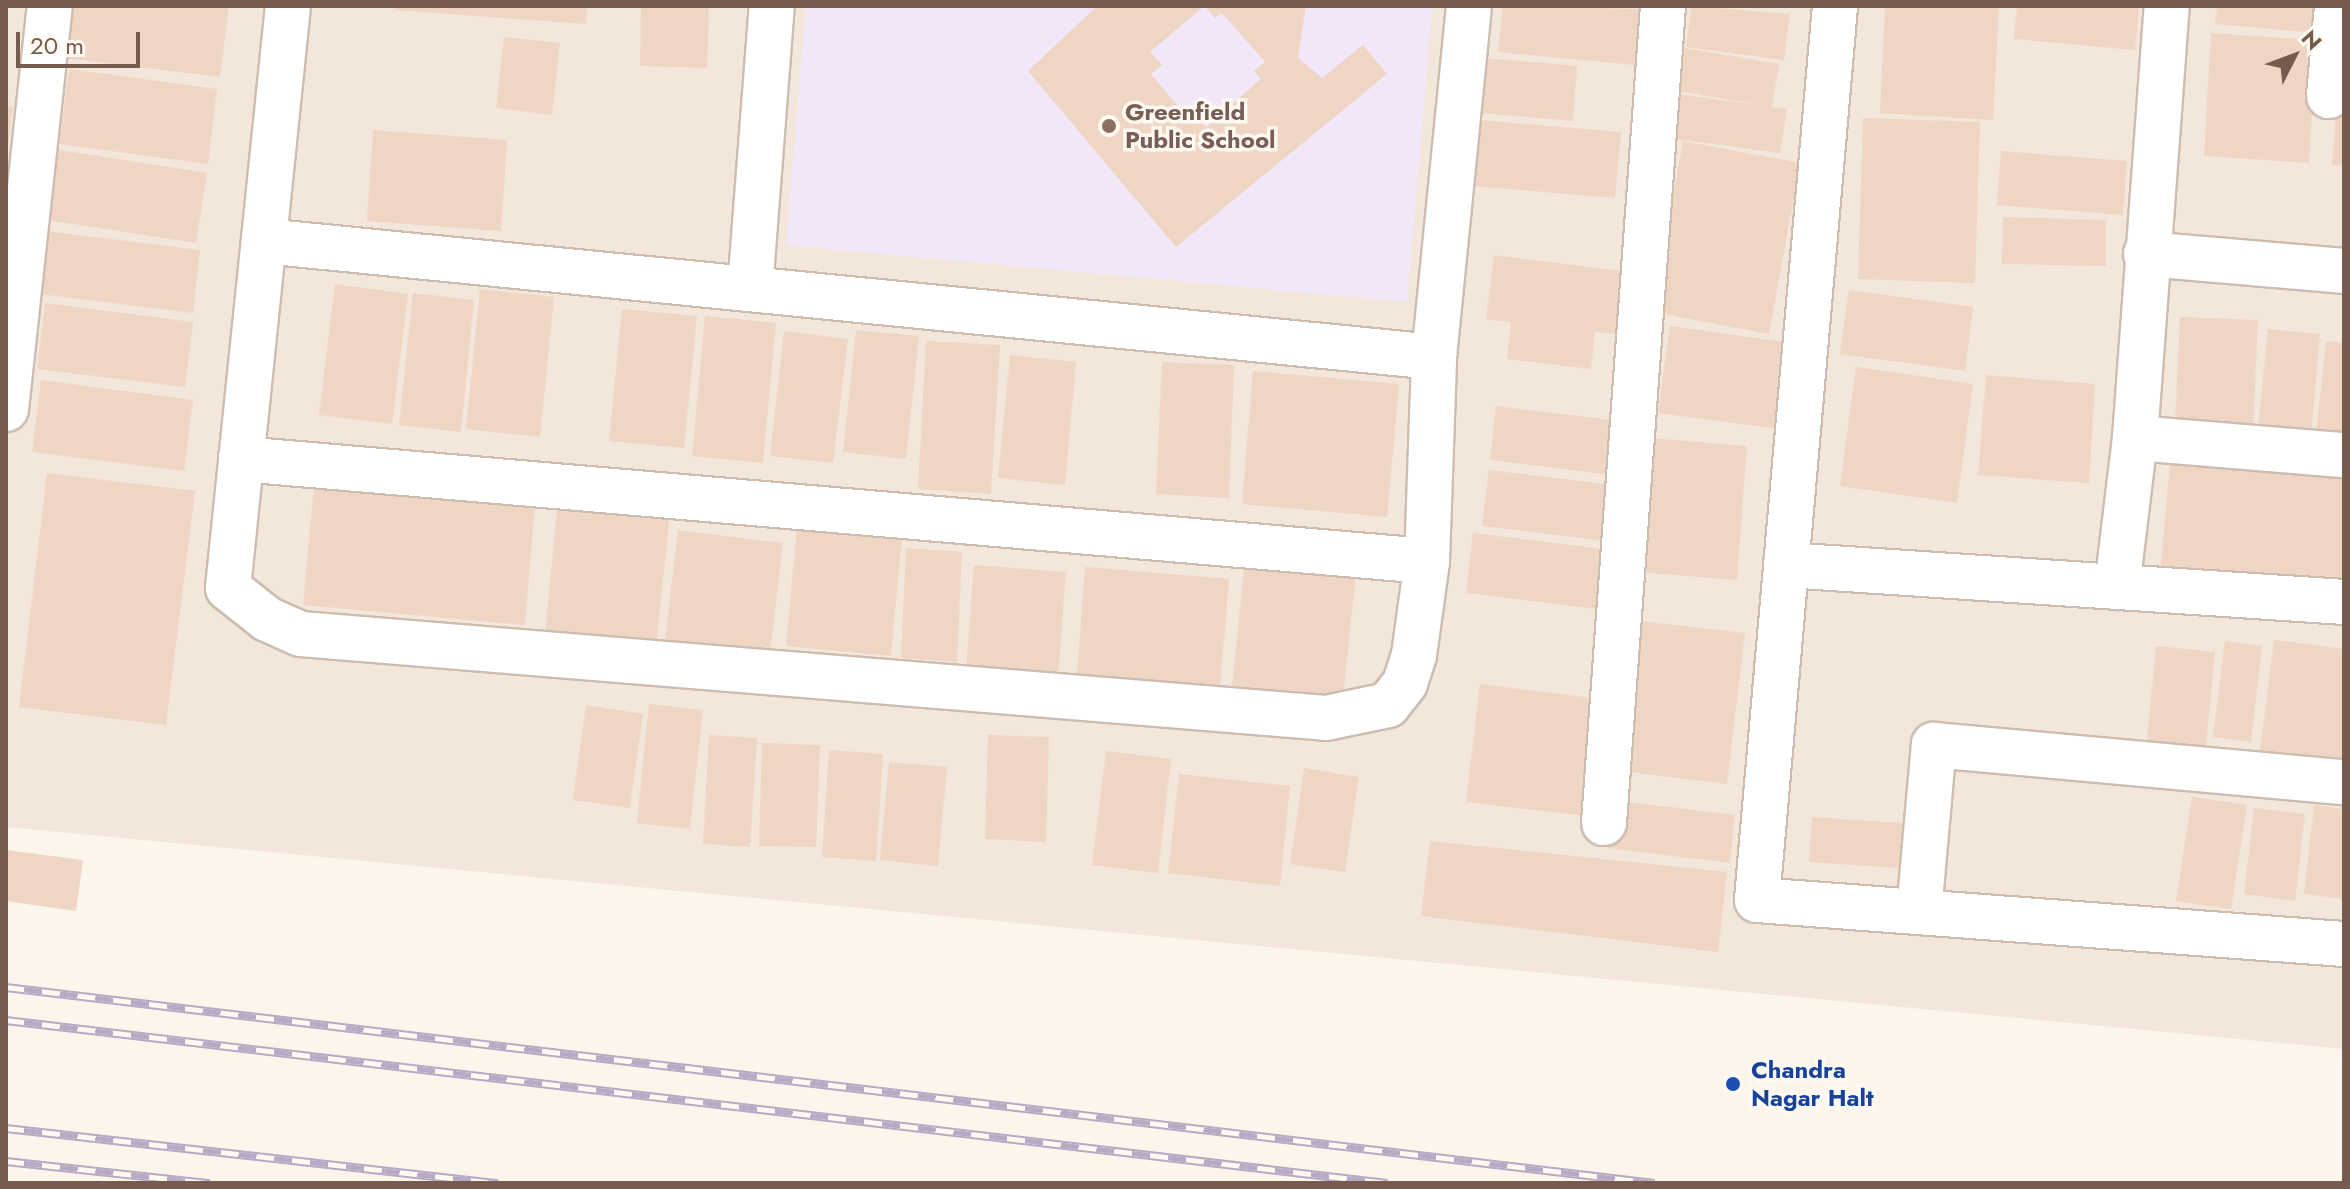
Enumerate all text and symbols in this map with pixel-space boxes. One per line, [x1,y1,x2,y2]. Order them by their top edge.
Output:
scale bar [20,16,144,66]
north arrow [2254,16,2334,96]
text: N [2294,23,2330,57]
text: 20 m [30,28,84,63]
place label: Greenfield Public School [1125,98,1276,154]
marker: Greenfield Public School [1100,117,1118,135]
place label: Chandra Nagar Halt [1751,1056,1874,1112]
marker: Chandra Nagar Halt [1722,1073,1744,1095]

